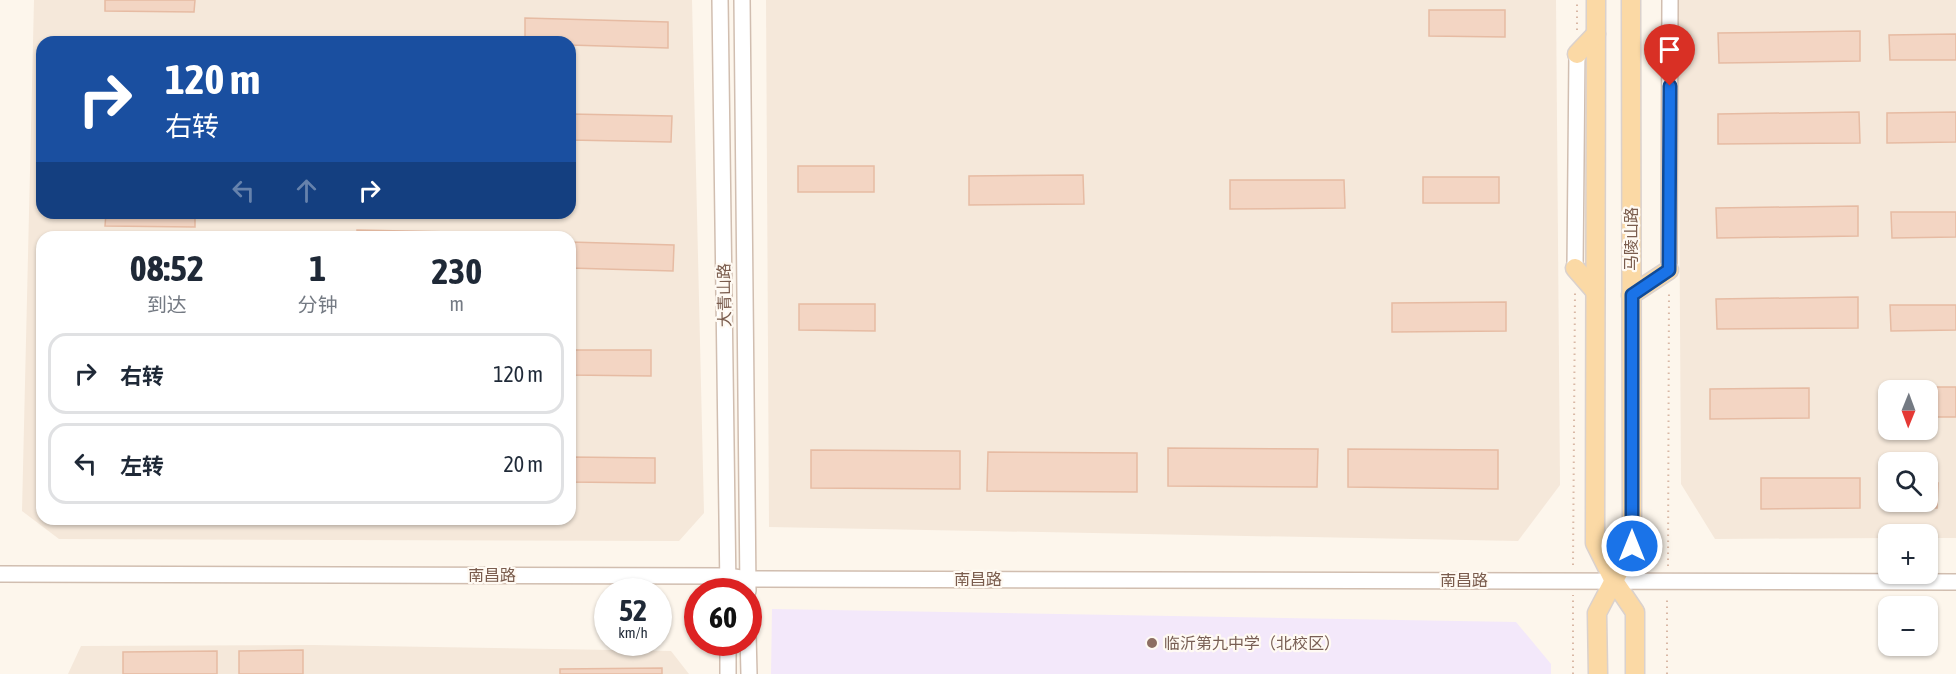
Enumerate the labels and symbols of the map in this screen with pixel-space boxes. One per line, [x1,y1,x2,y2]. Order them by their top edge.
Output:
pin [1644,24,1695,86]
street label: 马陵山路 [1622,207,1640,271]
street label: 大青山路 [714,263,734,327]
north arrow [1878,380,1938,440]
position arrow [1600,514,1664,578]
street label: 南昌路 [468,566,516,584]
street label: 南昌路 [954,570,1002,588]
street label: 南昌路 [1440,571,1488,589]
speed limit sign: 60 [684,578,762,656]
place label: 临沂第九中学（北校区） [1164,634,1340,652]
marker: 临沂第九中学（北校区） [1145,636,1159,650]

